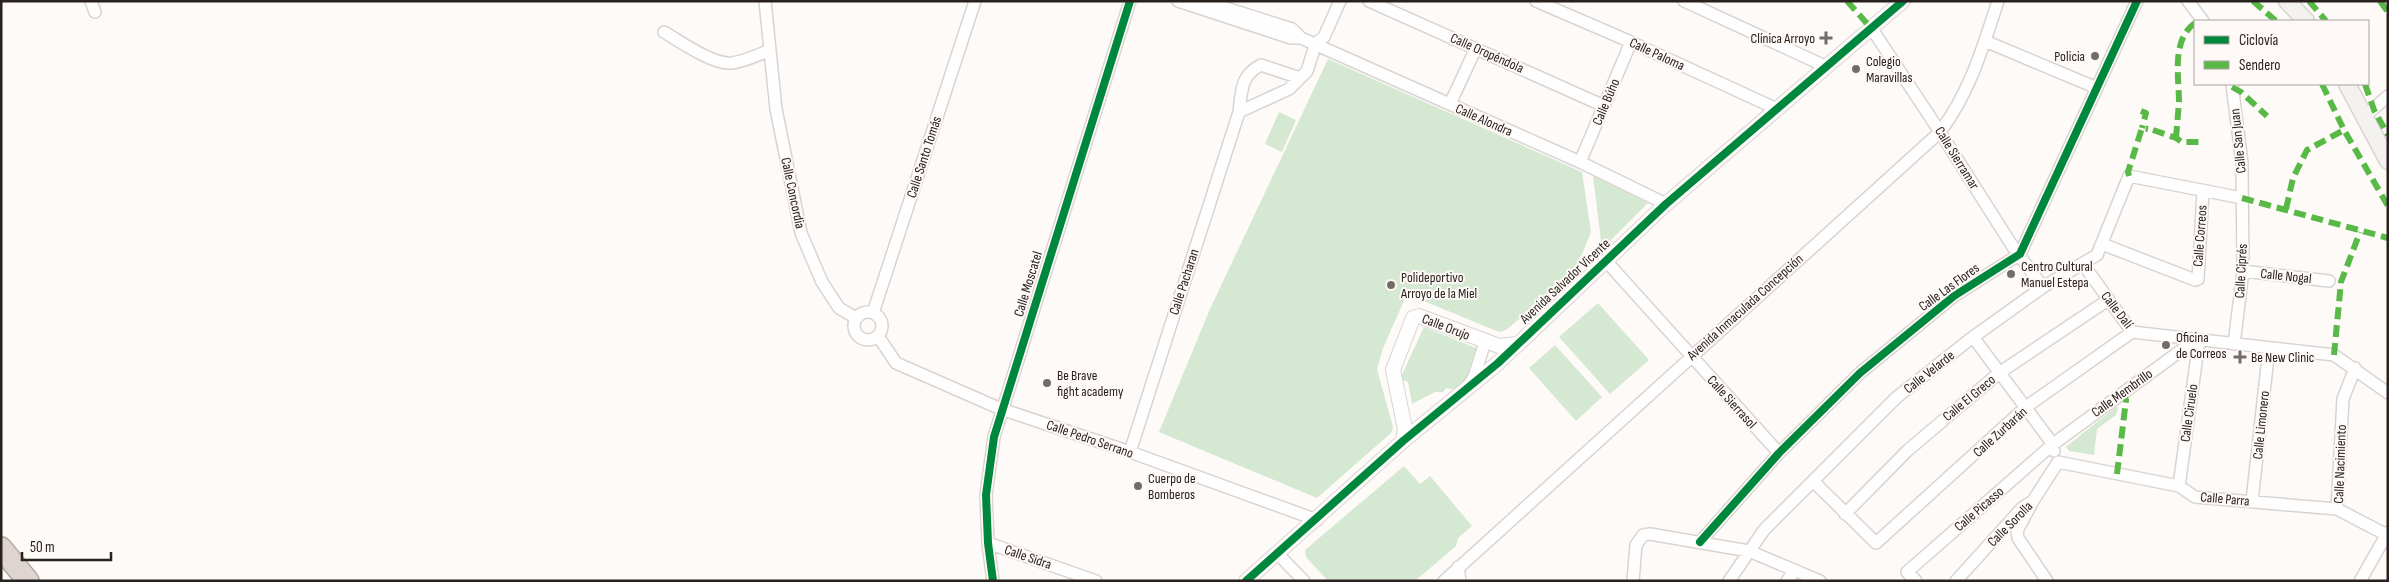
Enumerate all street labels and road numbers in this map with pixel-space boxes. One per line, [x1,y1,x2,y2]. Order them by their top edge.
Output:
street label: Calle Oropéndola [1448,29,1526,77]
street label: Calle Paloma [1627,34,1687,74]
street label: Calle Búho [1589,76,1623,128]
street label: Calle Alondra [1453,100,1515,140]
street label: Calle San Juan [2226,108,2250,174]
street label: Calle Santo Tomás [903,114,945,200]
street label: Calle Sierramar [1931,123,1983,193]
street label: Calle Concordia [777,156,809,230]
street label: Calle Correos [2189,205,2211,267]
street label: Avenida Salvador Vicente [1516,235,1614,328]
street label: Calle Ciprés [2231,243,2251,299]
street label: Calle Pacharan [1165,247,1203,317]
street label: Calle Moscatel [1010,249,1046,319]
street label: Avenida Inmaculada Concepción [1683,250,1807,364]
street label: Calle Las Flores [1915,259,1983,315]
street label: Calle Nogal [2260,265,2312,287]
street label: Calle Dalí [2097,288,2137,332]
street label: Calle Orujo [1420,310,1473,344]
street label: Calle Velarde [1900,347,1958,397]
street label: Calle Membrillo [2088,365,2156,421]
street label: Calle El Greco [1939,371,1999,425]
street label: Calle Sierrasol [1704,372,1760,432]
street label: Calle Ciruelo [2177,383,2202,443]
street label: Calle Limonero [2249,390,2273,460]
street label: Calle Zurbarán [1969,403,2031,461]
street label: Calle Pedro Serrano [1044,416,1136,462]
street label: Calle Nacimiento [2330,424,2350,504]
street label: Calle Picasso [1951,483,2007,535]
street label: Calle Parra [2200,488,2250,510]
street label: Calle Sorolla [1984,498,2036,550]
street label: Calle Sidra [1002,541,1054,573]

